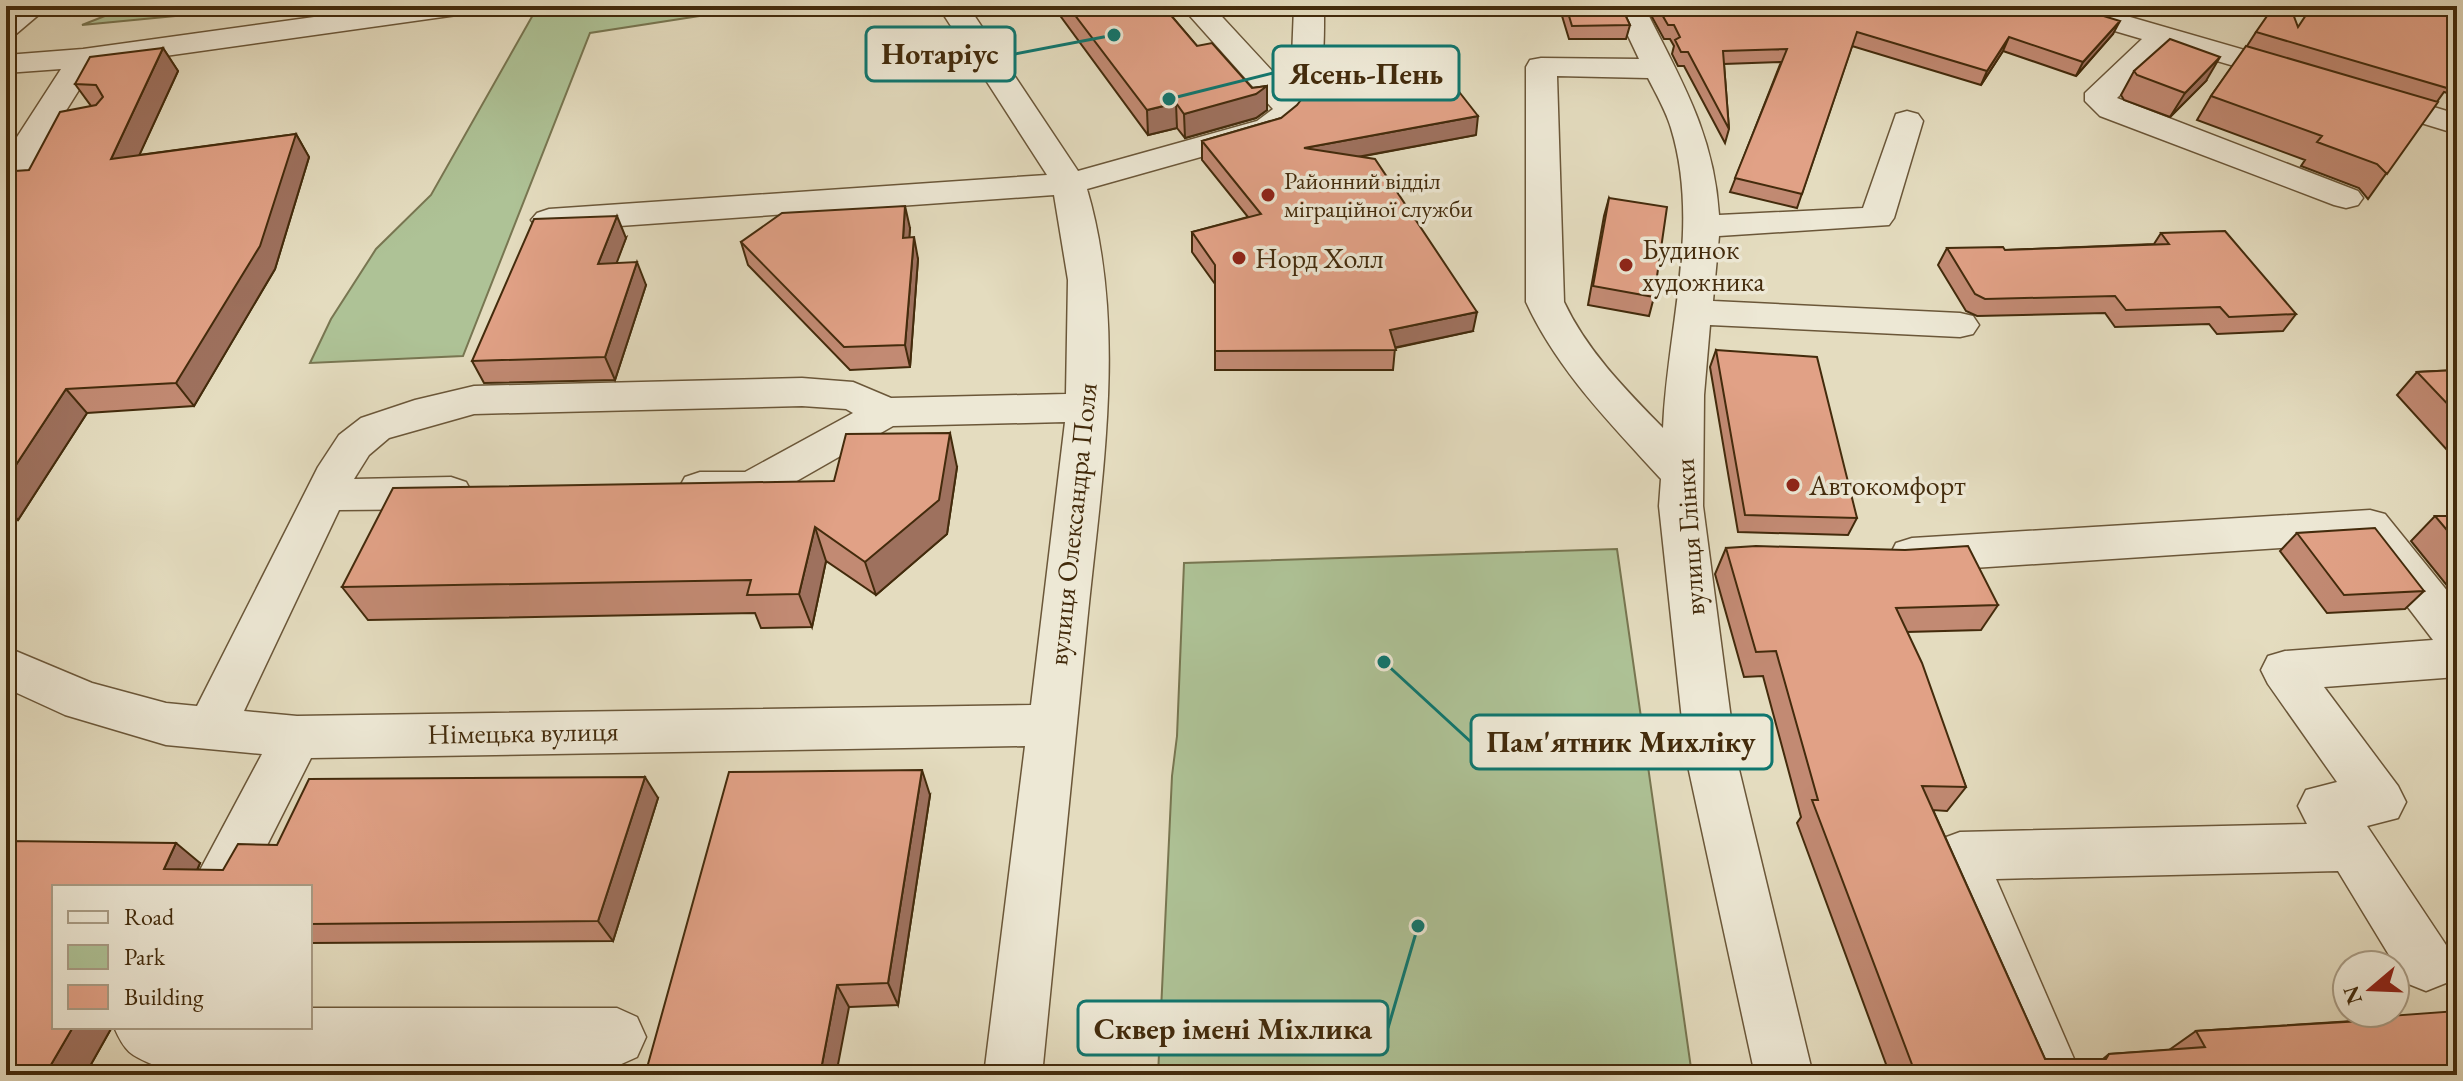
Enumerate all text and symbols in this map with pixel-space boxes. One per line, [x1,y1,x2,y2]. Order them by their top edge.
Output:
callout: Нотаріус [866,27,1015,81]
text: Нотаріус [881,34,999,73]
callout: Ясень-Пень [1273,46,1459,100]
text: Ясень-Пень [1288,54,1443,93]
place label: Районний вiддiл мiграцiйної служби [1284,165,1473,224]
marker: Районний вiддiл мiграцiйної служби [1259,186,1277,204]
place label: Будинок художника [1642,231,1765,299]
place label: Норд Холл [1255,240,1384,276]
marker: Норд Холл [1230,249,1248,267]
marker: Будинок художника [1617,256,1635,274]
street label: вулиця Олександра Поля [1039,381,1105,667]
street label: вулиця Глінки [1666,457,1712,617]
place label: Автокомфорт [1808,467,1966,503]
marker: Автокомфорт [1784,476,1802,494]
street label: Німецька вулиця [427,712,619,752]
callout: Пам'ятник Михліку [1471,715,1772,769]
text: Пам'ятник Михліку [1486,722,1756,761]
legend [52,885,312,1029]
text: Road [124,901,175,932]
text: Park [124,941,166,972]
north arrow [2331,949,2411,1029]
text: Building [124,981,204,1012]
text: N [2336,982,2369,1008]
callout: Сквер імені Міхлика [1078,1001,1388,1055]
text: Сквер імені Міхлика [1094,1009,1373,1048]

